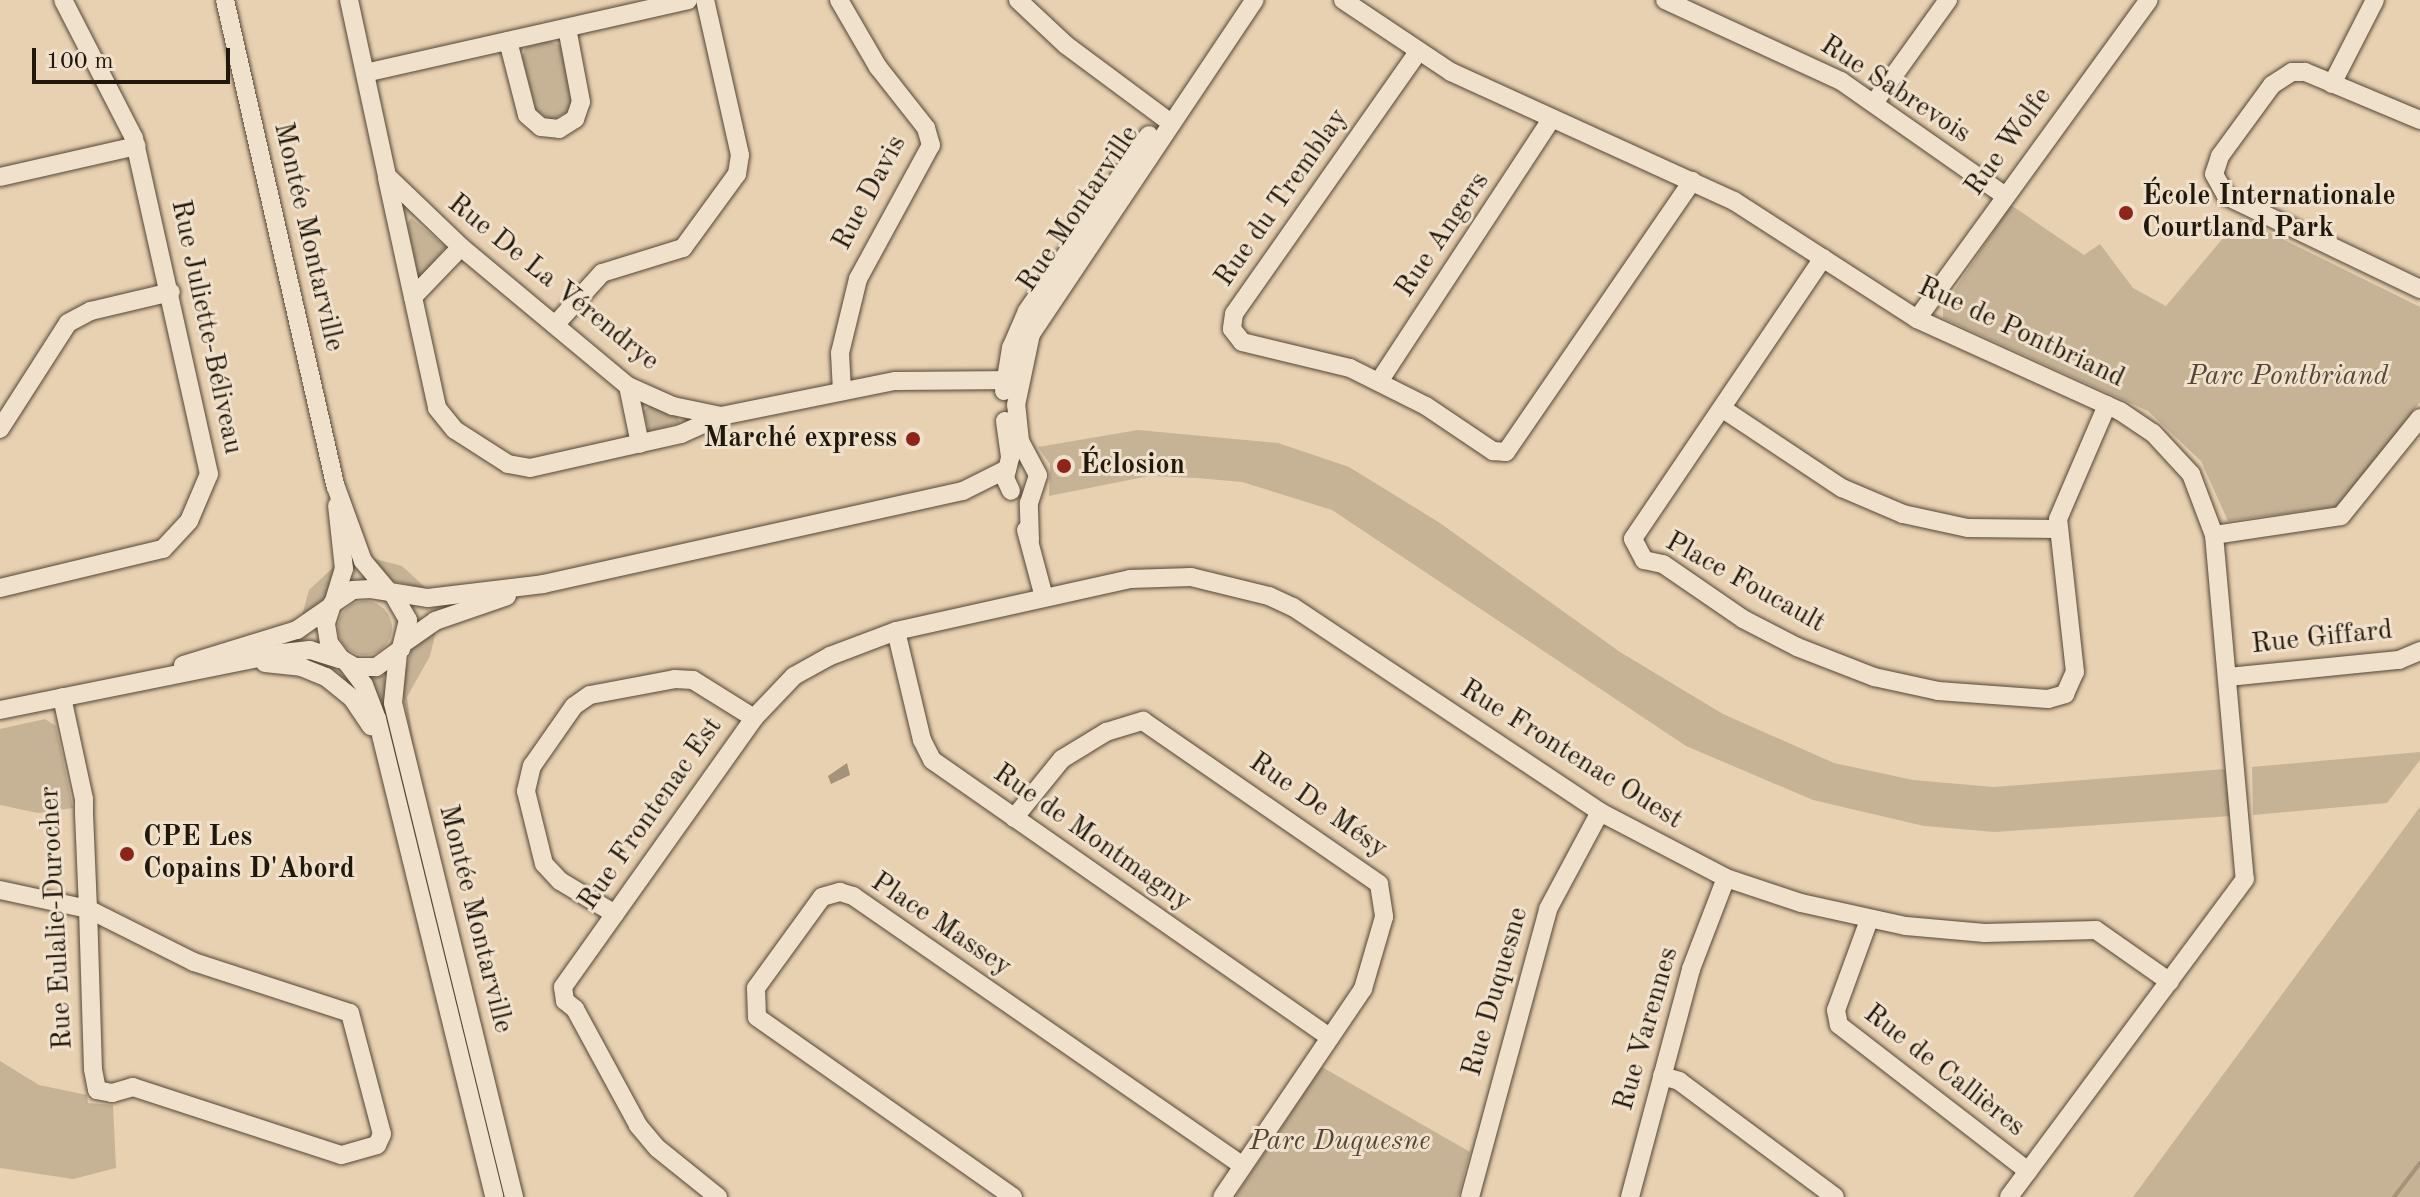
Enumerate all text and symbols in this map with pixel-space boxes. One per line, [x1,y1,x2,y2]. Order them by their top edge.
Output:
street label: Rue Sabrevois [1813,29,1977,151]
scale bar [36,32,234,82]
text: 100 m [46,50,114,74]
street label: Rue Wolfe [1958,81,2060,203]
street label: Rue du Tremblay [1208,102,1356,294]
street label: Montée Montarville [265,119,351,355]
street label: Rue Montarville [1011,119,1147,299]
street label: Rue Davis [826,130,914,256]
street label: Rue Angers [1389,166,1497,304]
place label: École Internationale Courtland Park [2142,180,2396,246]
street label: Rue De La Vérendrye [440,187,666,379]
street label: Rue Juliette-Béliveau [163,197,249,457]
marker: École Internationale Courtland Park [2117,204,2135,222]
street label: Rue de Pontbriand [1912,270,2130,396]
park label: Parc Pontbriand [2188,360,2388,394]
place label: Marché express [703,422,897,456]
marker: Marché express [904,430,922,448]
place label: Éclosion [1080,449,1185,483]
marker: Éclosion [1055,457,1073,475]
street label: Place Foucault [1659,525,1831,641]
street label: Rue Giffard [2250,614,2394,662]
street label: Rue Frontenac Ouest [1453,673,1689,837]
street label: Rue Frontenac Est [572,711,730,917]
street label: Rue De Mésy [1242,746,1394,866]
street label: Rue de Montmagny [986,757,1198,919]
street label: Rue Eulalie-Durocher [33,785,81,1051]
street label: Montée Montarville [430,801,520,1037]
place label: CPE Les Copains D'Abord [143,821,355,887]
marker: CPE Les Copains D'Abord [118,845,136,863]
street label: Place Massey [864,866,1018,984]
street label: Rue Duquesne [1456,903,1536,1081]
street label: Rue Varennes [1608,943,1686,1115]
street label: Rue de Callières [1857,998,2031,1144]
park label: Parc Duquesne [1249,1125,1431,1159]

